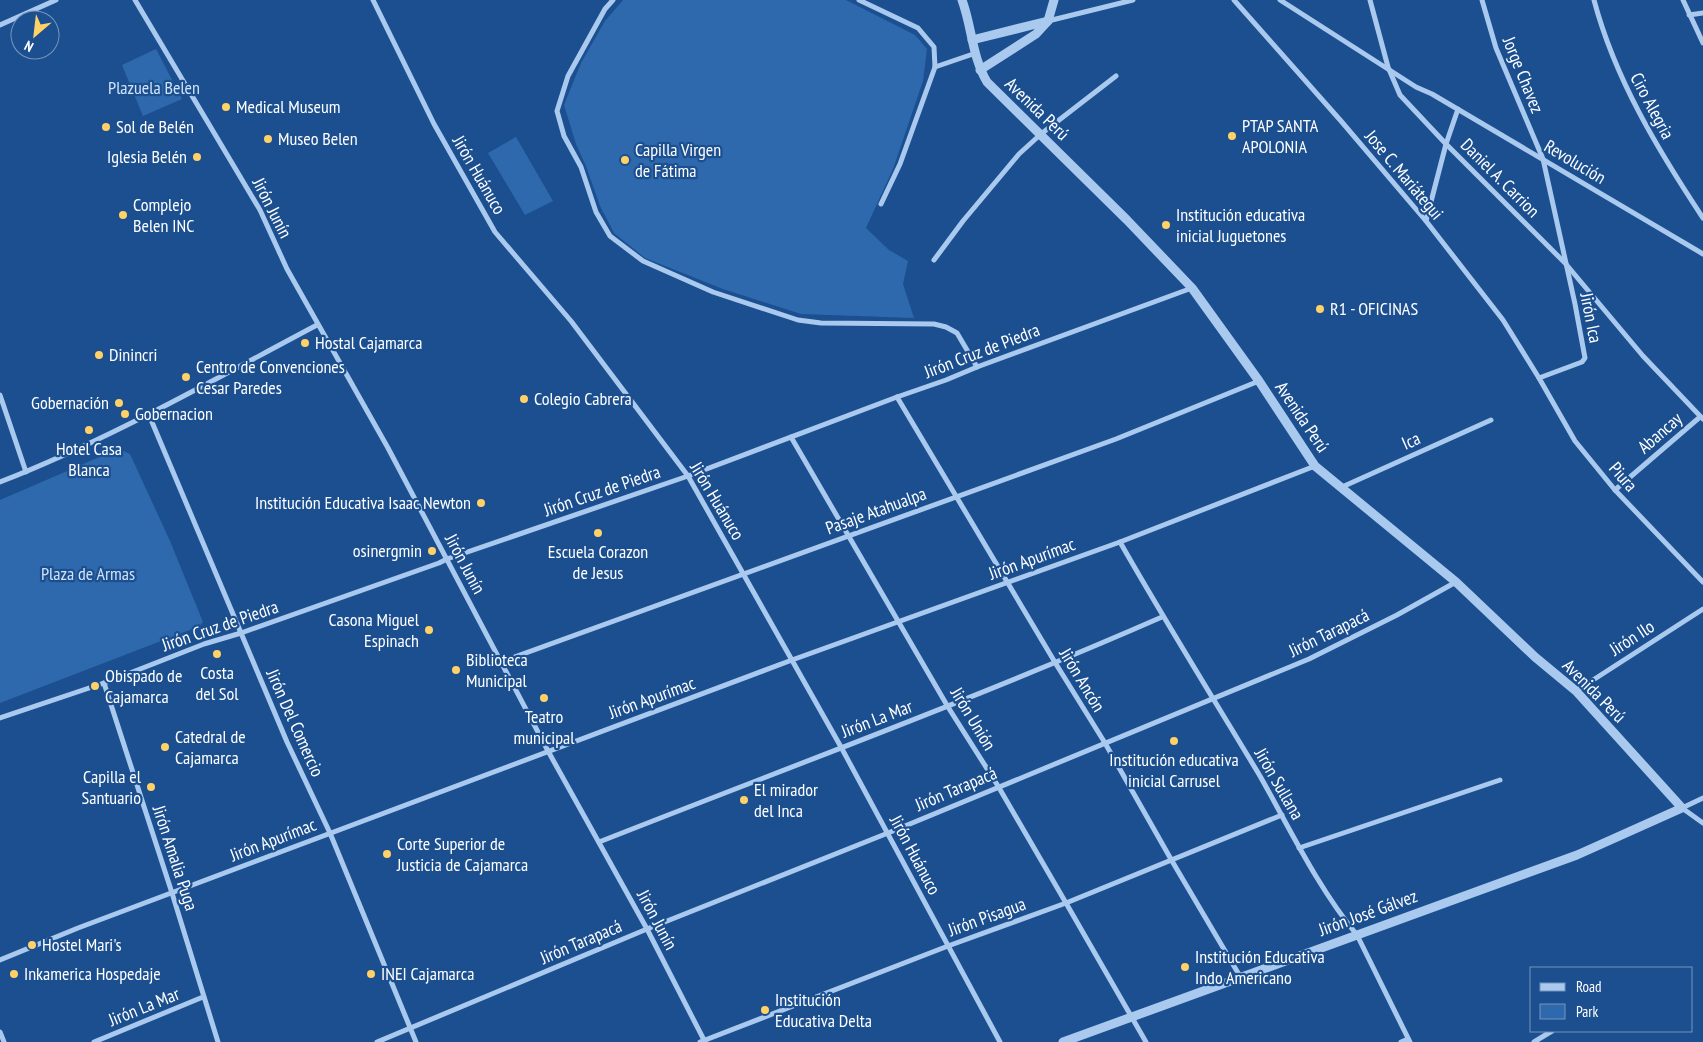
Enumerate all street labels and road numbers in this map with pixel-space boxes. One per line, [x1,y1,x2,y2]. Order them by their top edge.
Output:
street label: Jorge Chavez [1497,32,1549,116]
street label: Ciro Alegria [1625,69,1679,143]
street label: Avenida Perú [1000,72,1074,145]
street label: Jose C. Mariátegui [1360,124,1448,224]
street label: Jirón Huánuco [447,130,511,218]
street label: Daniel A. Carrion [1456,133,1545,222]
street label: Revolución [1540,134,1610,189]
street label: Jirón Junín [247,173,297,242]
street label: Jirón Ica [1575,290,1608,345]
street label: Jirón Cruz de Piedra [920,318,1043,383]
street label: Avenida Perú [1270,377,1335,457]
street label: Abancay [1633,407,1687,458]
street label: Ica [1398,426,1424,455]
street label: Jirón Huánuco [685,457,750,544]
street label: Piura [1604,457,1643,496]
street label: Jirón Cruz de Piedra [540,460,663,522]
street label: Pasaje Atahualpa [822,482,929,539]
street label: Jirón Junín [440,529,491,598]
street label: Jirón Apurímac [984,532,1079,585]
street label: Jirón Cruz de Piedra [158,595,281,657]
street label: Jirón Tarapacá [1284,603,1373,662]
street label: Jirón Ilo [1604,615,1659,661]
street label: Jirón Ancón [1054,643,1110,716]
street label: Avenida Perú [1558,654,1631,727]
street label: Jirón Del Comercio [261,665,329,780]
street label: Jirón Apurímac [604,671,699,724]
street label: Jirón Unión [945,682,1001,754]
street label: Jirón La Mar [837,694,916,743]
street label: Jirón Sullana [1249,743,1309,824]
street label: Jirón Tarapacá [910,761,1000,816]
street label: Jirón Amalia Puga [147,801,203,913]
street label: Jirón Huánuco [884,810,946,899]
street label: Jirón Apurímac [226,812,320,867]
street label: Jirón José Gálvez [1315,884,1420,941]
street label: Jirón Junín [632,885,683,954]
street label: Jirón Pisagua [944,892,1029,941]
street label: Jirón Tarapacá [535,914,625,969]
street label: Jirón La Mar [104,982,183,1032]

